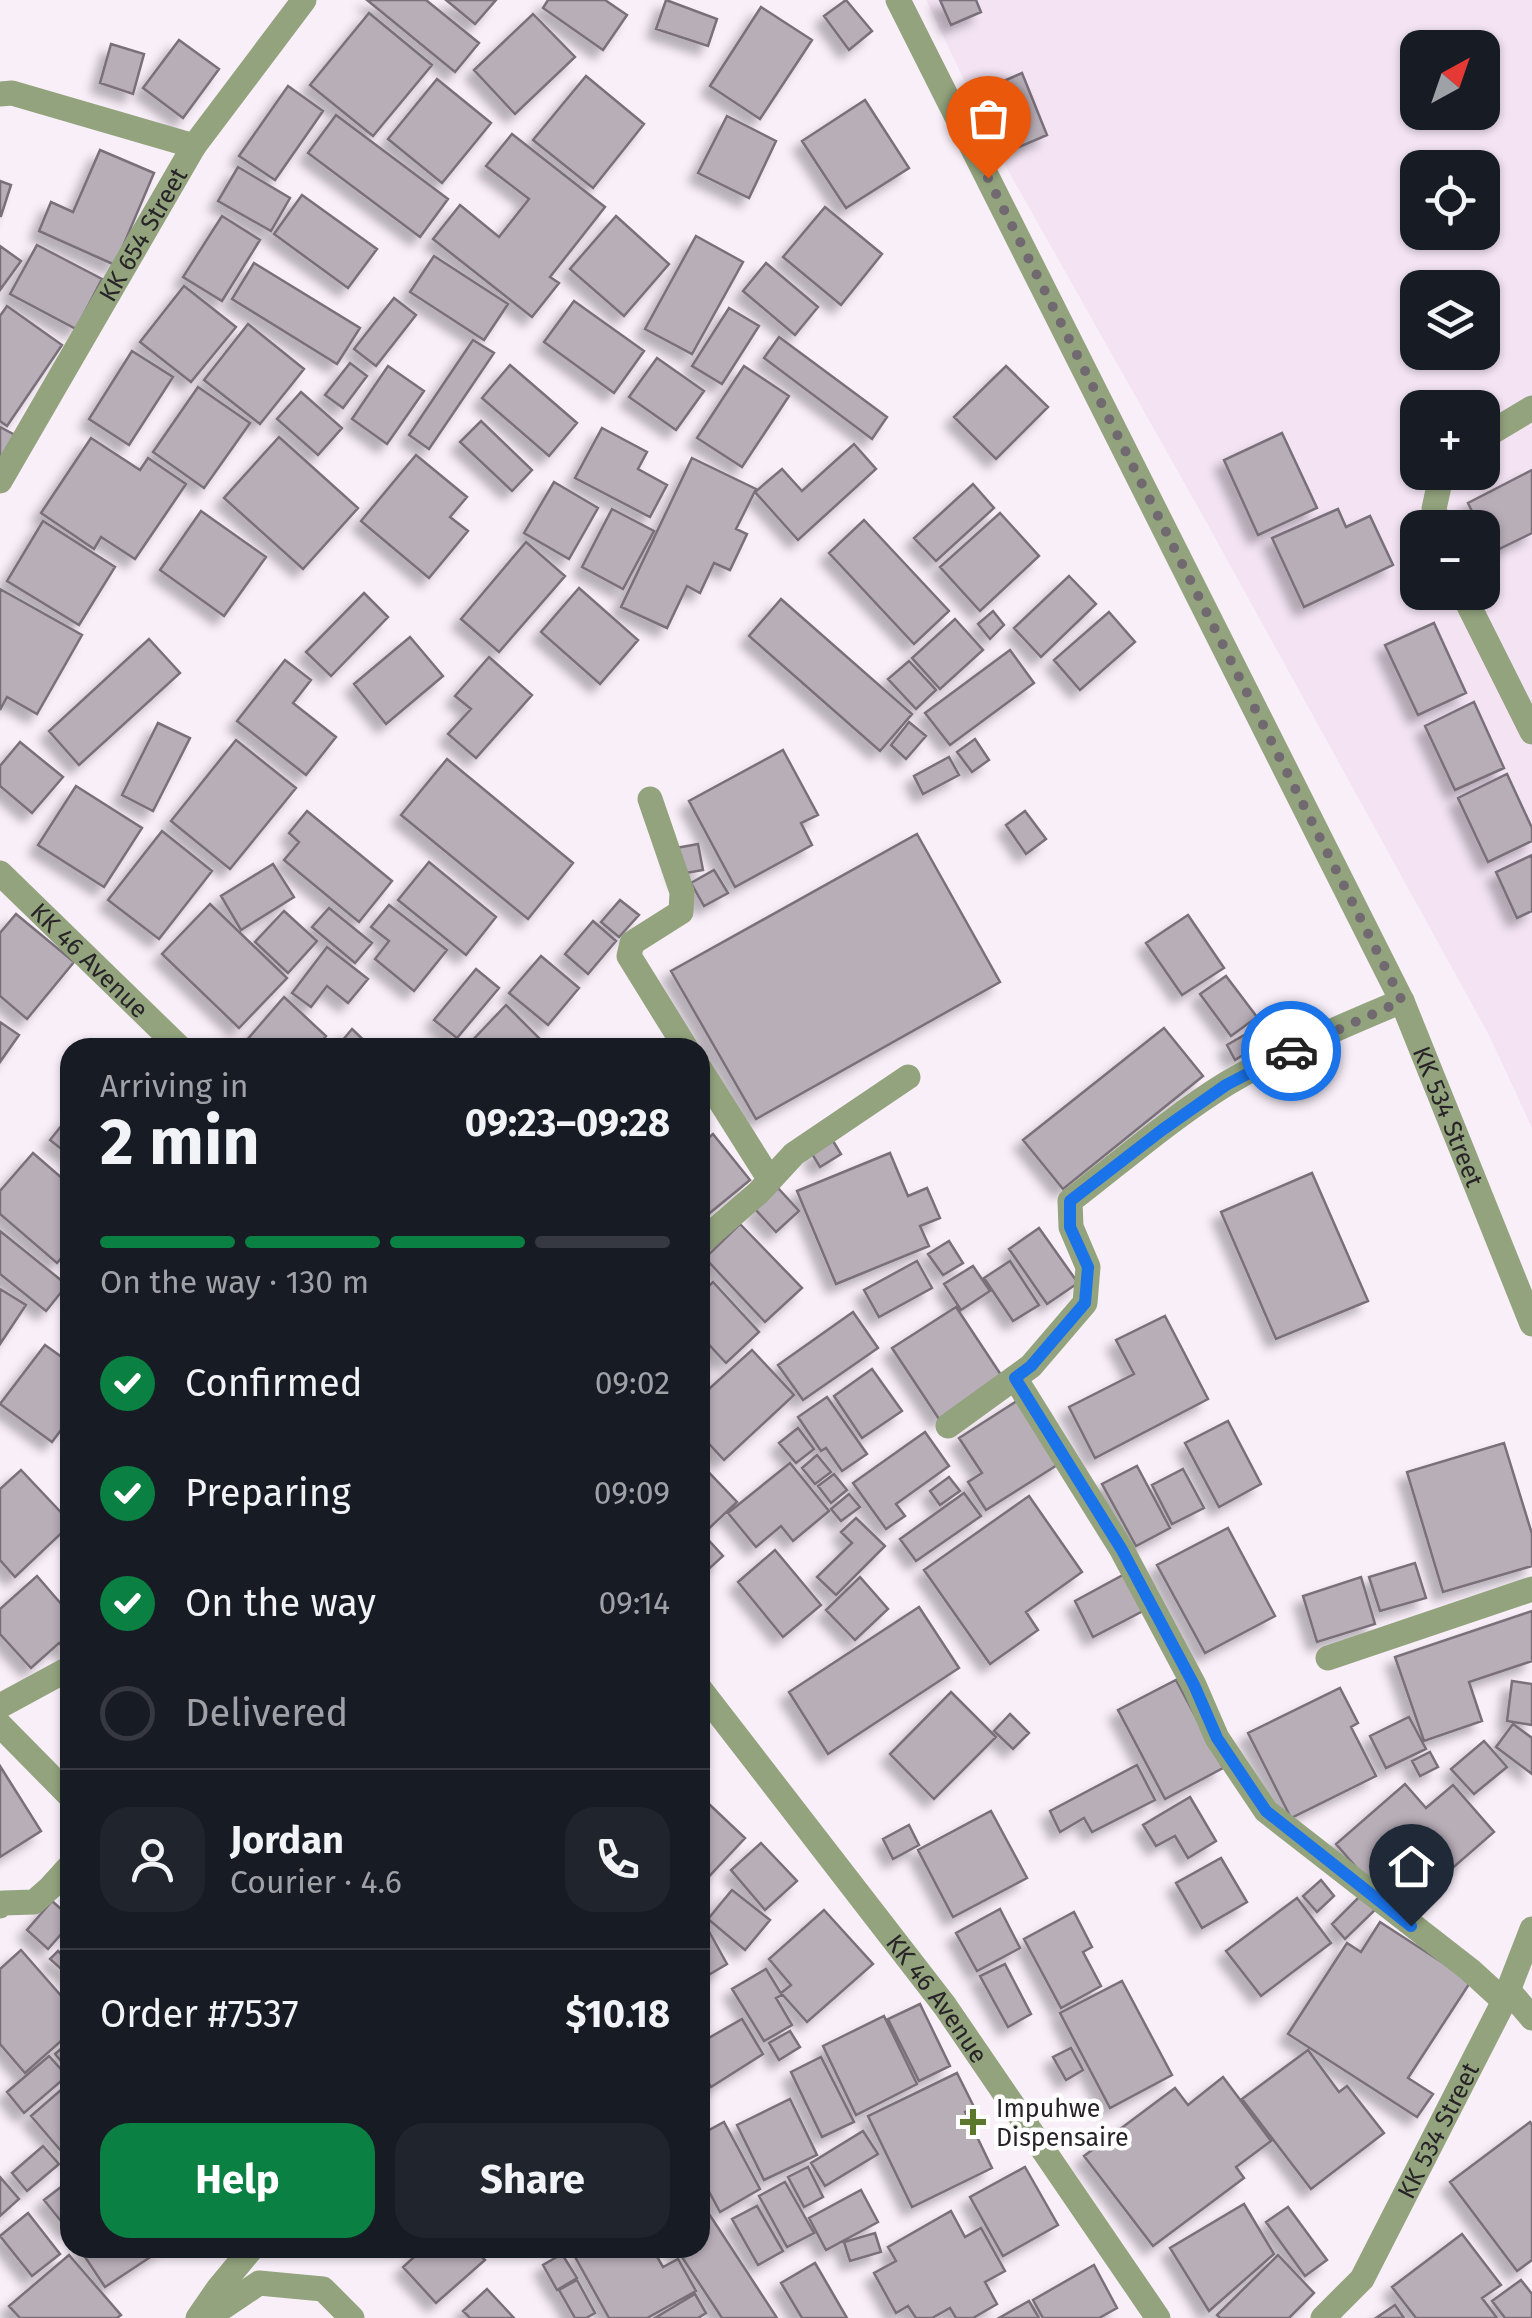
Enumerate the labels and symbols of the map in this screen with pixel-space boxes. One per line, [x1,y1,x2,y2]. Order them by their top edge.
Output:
north arrow [1400,30,1500,130]
pin [946,76,1031,179]
street label: KK 654 Street [93,162,195,307]
street label: KK 46 Avenue [24,897,154,1025]
courier [1241,1001,1341,1101]
street label: KK 534 Street [1406,1042,1490,1192]
pin [1369,1824,1454,1927]
street label: KK 46 Avenue [879,1929,994,2069]
street label: KK 534 Street [1392,2057,1486,2204]
place label: Impuhwe Dispensaire [996,2094,1129,2153]
marker: Impuhwe Dispensaire [960,2109,986,2135]

